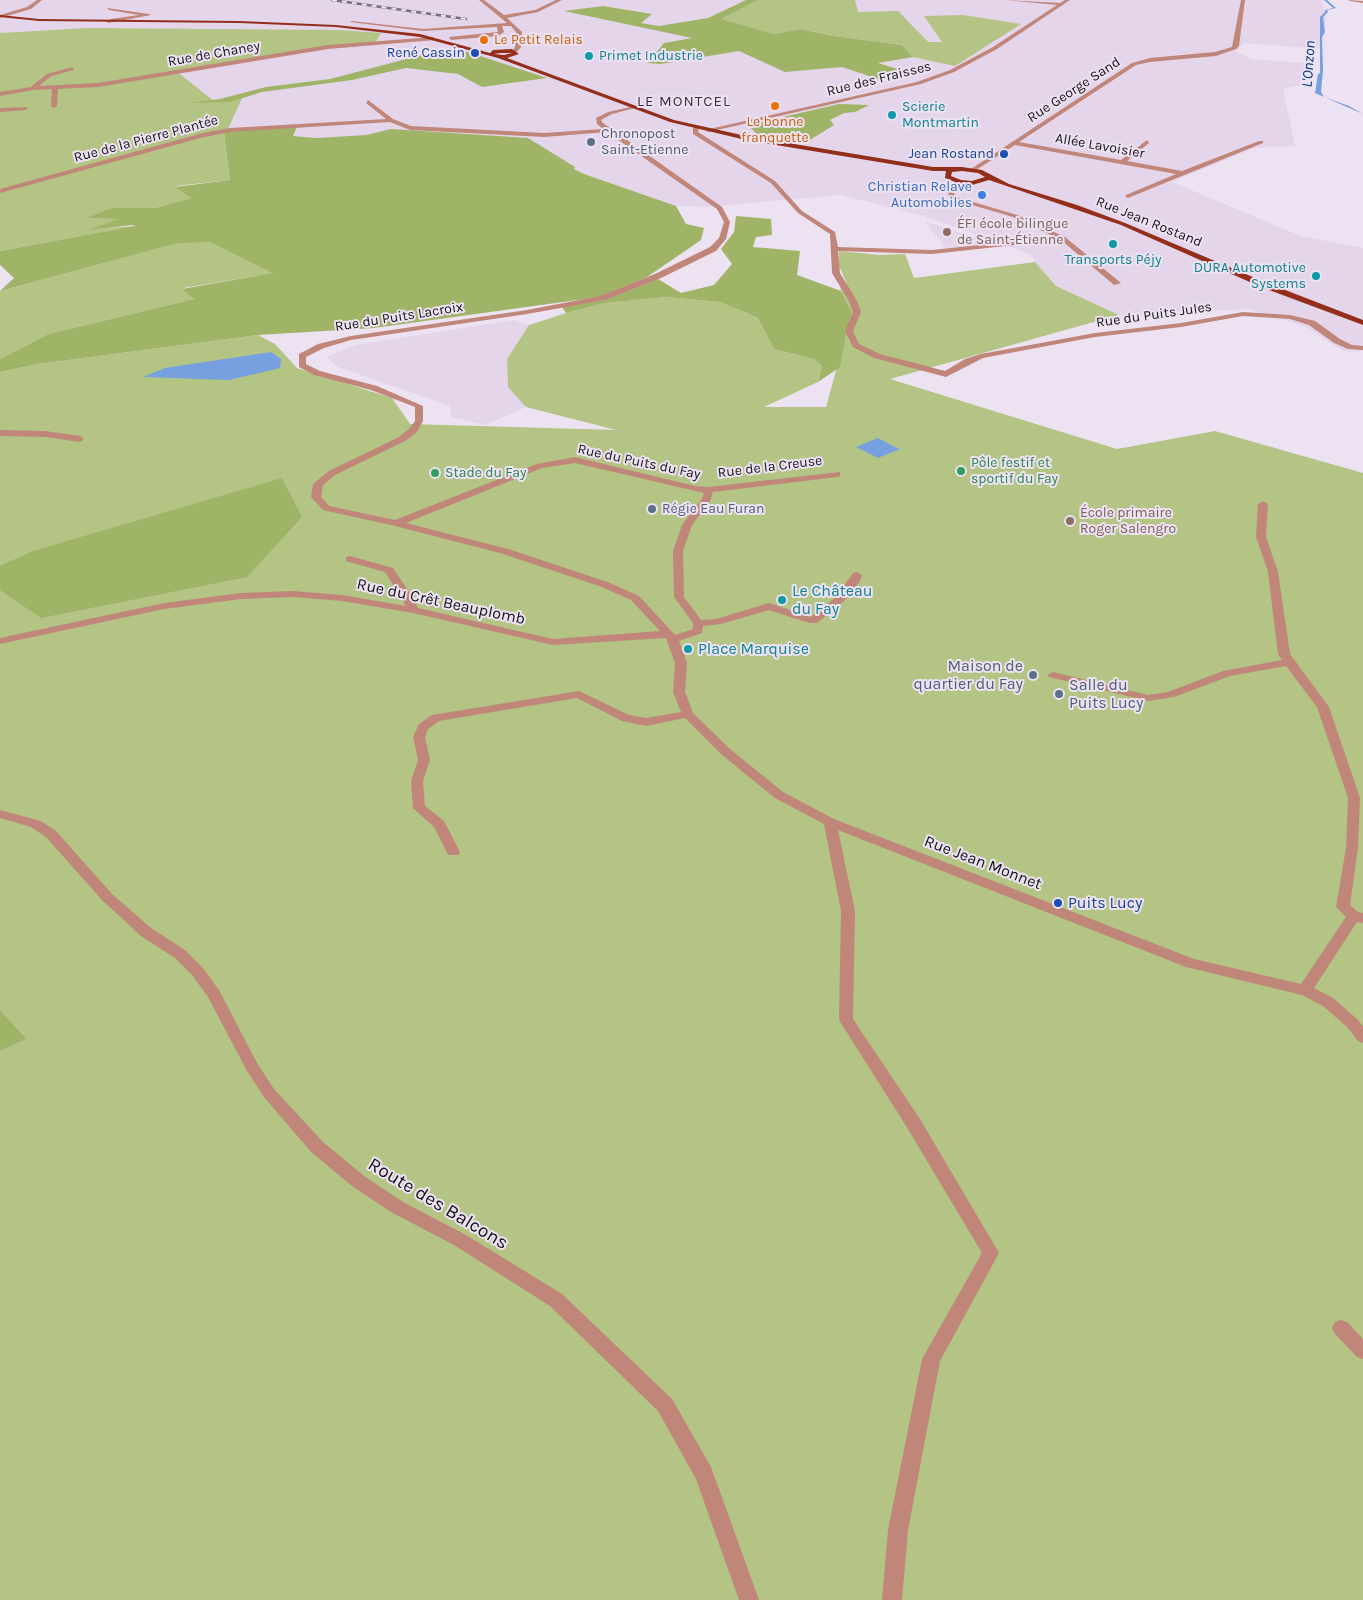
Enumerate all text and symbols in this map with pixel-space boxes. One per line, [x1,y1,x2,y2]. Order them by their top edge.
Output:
place label: Le Petit Relais [494,32,583,48]
marker: Le Petit Relais [478,34,490,46]
street label: Rue de Chaney [167,38,261,70]
water label: L'Onzon [1298,40,1320,88]
place label: René Cassin [387,45,465,61]
marker: René Cassin [469,47,481,59]
place label: Primet Industrie [599,48,703,64]
marker: Primet Industrie [583,50,595,62]
street label: Rue George Sand [1024,54,1124,126]
street label: Rue des Fraisses [825,58,933,100]
district label: LE MONTCEL [636,93,732,111]
place label: Scierie Montmartin [902,99,979,132]
marker: Le bonne franquette [769,100,781,112]
marker: Scierie Montmartin [886,109,898,121]
street label: Rue de la Pierre Plantée [72,112,220,166]
place label: Le bonne franquette [741,114,809,146]
place label: Chronopost Saint-Etienne [601,126,689,158]
street label: Allée Lavoisier [1054,130,1146,162]
marker: Chronopost Saint-Etienne [585,136,597,148]
place label: Jean Rostand [908,146,994,162]
marker: Jean Rostand [998,148,1010,160]
place label: Christian Relave Automobiles [868,179,972,212]
marker: Christian Relave Automobiles [976,189,988,201]
street label: Rue Jean Rostand [1093,193,1205,251]
place label: ÉFI école bilingue de Saint-Étienne [957,216,1069,248]
marker: ÉFI école bilingue de Saint-Étienne [941,226,953,238]
marker: Transports Péjy [1107,238,1119,250]
place label: Transports Péjy [1064,252,1162,268]
place label: DURA Automotive Systems [1194,260,1306,292]
marker: DURA Automotive Systems [1310,270,1322,282]
street label: Rue du Puits Lacroix [334,299,464,335]
street label: Rue du Puits Jules [1095,299,1213,331]
street label: Rue du Puits du Fay [576,441,702,483]
street label: Rue de la Creuse [717,452,823,482]
place label: Pôle festif et sportif du Fay [971,455,1058,488]
place label: Stade du Fay [445,465,527,481]
marker: Pôle festif et sportif du Fay [955,465,967,477]
marker: Stade du Fay [429,467,441,479]
place label: Régie Eau Furan [662,501,764,517]
marker: Régie Eau Furan [646,503,658,515]
place label: École primaire Roger Salengro [1080,505,1176,538]
marker: École primaire Roger Salengro [1064,515,1076,527]
street label: Rue du Crêt Beauplomb [355,575,527,629]
place label: Le Château du Fay [792,581,872,619]
marker: Le Château du Fay [776,594,788,606]
place label: Place Marquise [698,639,809,659]
marker: Place Marquise [682,643,694,655]
place label: Maison de quartier du Fay [914,656,1023,694]
marker: Maison de quartier du Fay [1027,669,1039,681]
place label: Salle du Puits Lucy [1069,675,1143,713]
marker: Salle du Puits Lucy [1053,688,1065,700]
street label: Rue Jean Monnet [922,832,1044,894]
place label: Puits Lucy [1068,893,1142,913]
marker: Puits Lucy [1052,897,1064,909]
street label: Route des Balcons [364,1153,512,1255]

